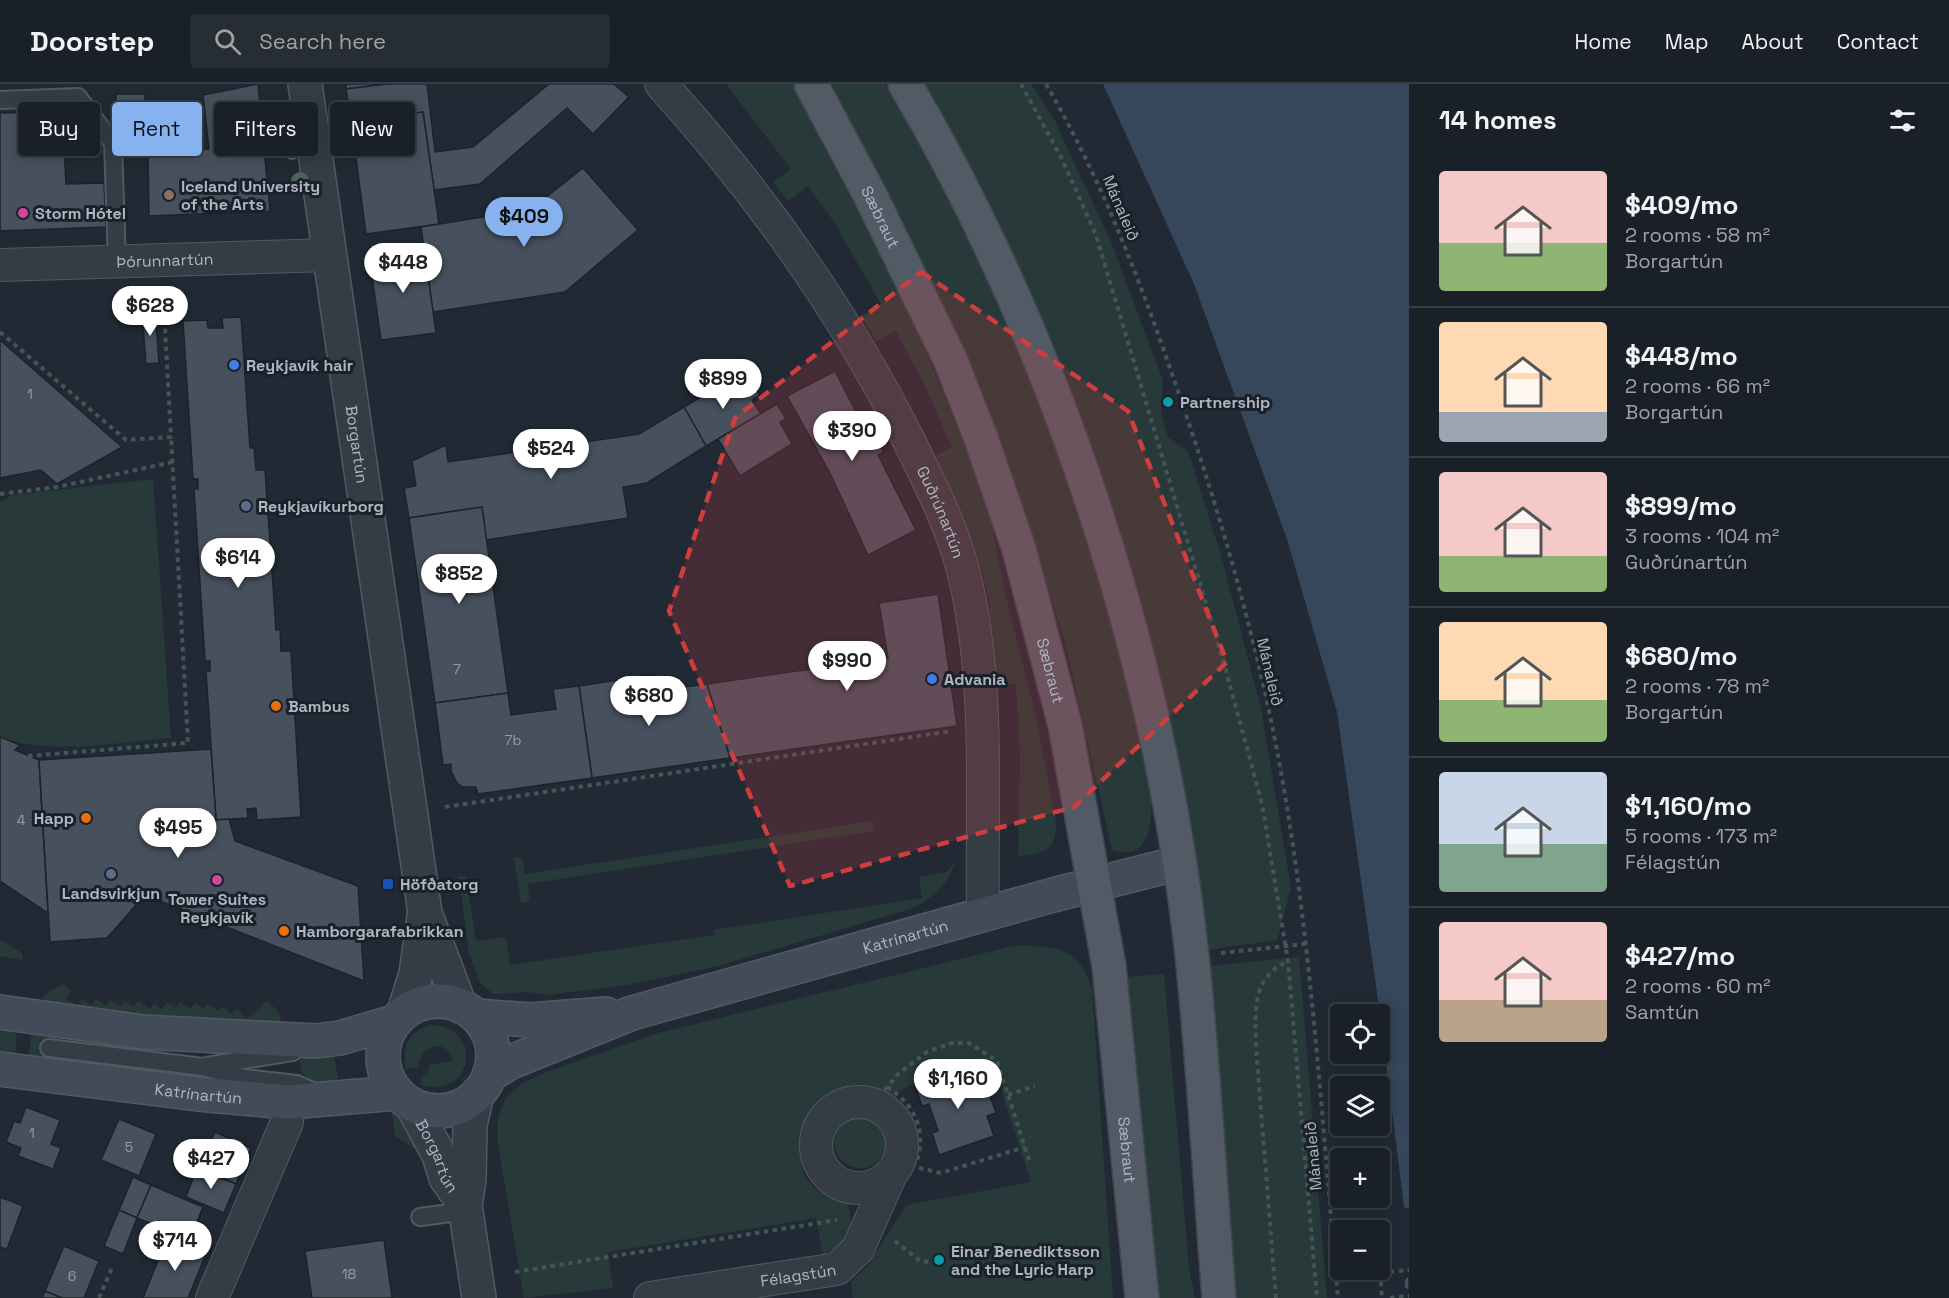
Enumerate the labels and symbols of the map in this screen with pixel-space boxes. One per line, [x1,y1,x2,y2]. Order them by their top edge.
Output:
street label: Mánaleið [1098,172,1144,244]
place label: Iceland University of the Arts [181,176,320,215]
street label: Sæbraut [856,182,905,251]
marker: Iceland University of the Arts [162,188,176,202]
pin: $409 [488,197,560,248]
place label: Storm Hótel [35,203,126,224]
marker: Storm Hótel [16,206,30,220]
pin: $448 [367,243,439,294]
street label: Þórunnartún [116,248,214,272]
pin: $628 [114,286,186,337]
place label: Reykjavík hair [246,355,353,376]
marker: Reykjavík hair [227,358,241,372]
pin: $899 [687,359,759,410]
house number: 1 [27,385,33,403]
place label: Partnership [1180,392,1270,413]
marker: Partnership [1161,395,1175,409]
street label: Borgartún [341,404,373,485]
pin: $390 [816,411,888,462]
pin: $524 [515,429,587,480]
street label: Guðrúnartún [912,462,969,561]
place label: Reykjavíkurborg [258,496,384,517]
marker: Reykjavíkurborg [239,499,253,513]
pin: $614 [202,538,274,589]
pin: $852 [423,554,495,605]
street label: Sæbraut [1032,636,1069,706]
street label: Mánaleið [1252,636,1288,708]
pin: $990 [811,641,883,692]
house number: 7 [453,660,461,678]
place label: Advania [944,669,1006,690]
marker: Advania [925,672,939,686]
pin: $680 [613,676,685,727]
place label: Bambus [288,696,350,717]
marker: Bambus [269,699,283,713]
house number: 7b [505,731,521,749]
place label: Happ [34,808,74,829]
pin: $495 [142,808,214,859]
house number: 4 [17,811,26,829]
marker: Happ [79,811,93,825]
marker: Landsvirkjun [104,867,118,881]
marker: Tower Suites Reykjavík [210,873,224,887]
place label: Höfðatorg [400,874,478,895]
marker: Höfðatorg [381,877,395,891]
place label: Landsvirkjun [62,883,160,904]
place label: Tower Suites Reykjavík [168,889,266,928]
street label: Katrínartún [860,914,950,958]
place label: Hamborgarafabrikkan [296,921,464,942]
marker: Hamborgarafabrikkan [277,924,291,938]
pin: $1,160 [909,1059,1007,1110]
street label: Katrínartún [154,1078,243,1108]
street label: Borgartún [411,1116,464,1197]
street label: Sæbraut [1114,1116,1141,1184]
street label: Mánaleið [1300,1121,1326,1191]
house number: 1 [29,1124,35,1142]
house number: 5 [125,1138,133,1156]
pin: $427 [175,1139,247,1190]
pin: $714 [139,1221,211,1272]
place label: Einar Benediktsson and the Lyric Harp [951,1241,1100,1280]
marker: Einar Benediktsson and the Lyric Harp [932,1253,946,1267]
street label: Félagstún [759,1259,838,1291]
house number: 18 [342,1265,357,1283]
house number: 6 [68,1267,76,1285]

